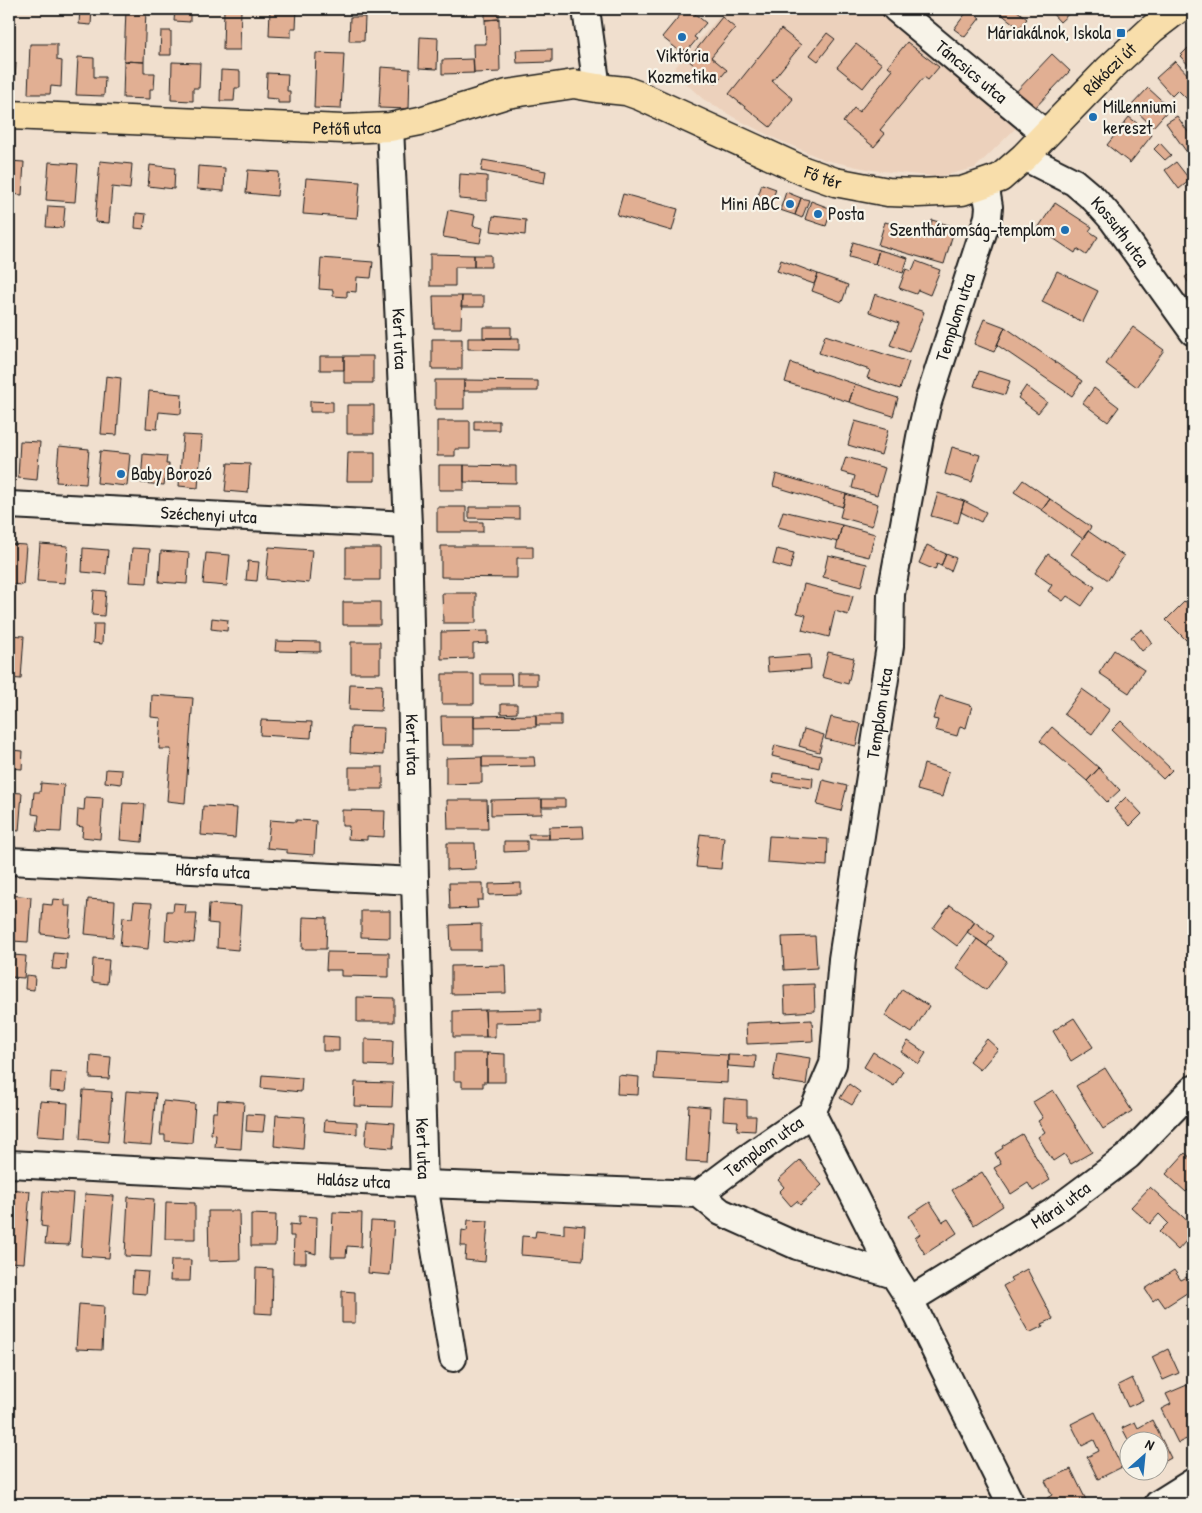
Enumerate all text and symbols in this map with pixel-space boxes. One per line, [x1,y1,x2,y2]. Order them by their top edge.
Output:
place label: Máriakálnok, Iskola [988,20,1111,45]
marker: Máriakálnok, Iskola [1115,27,1127,39]
marker: Viktória Kozmetika [676,31,688,43]
street label: Táncsics utca [930,34,1013,109]
street label: Rákóczi út [1077,36,1142,101]
place label: Viktória Kozmetika [648,43,716,89]
place label: Millenniumi kereszt [1103,94,1176,140]
marker: Millenniumi kereszt [1087,111,1099,123]
street label: Petőfi utca [312,114,381,141]
street label: Fő tér [800,159,844,195]
place label: Mini ABC [721,191,780,216]
street label: Kossuth utca [1085,191,1155,272]
marker: Mini ABC [784,198,796,210]
place label: Posta [828,201,864,226]
marker: Posta [812,208,824,220]
place label: Szentháromság-templom [890,217,1055,242]
marker: Szentháromság-templom [1059,224,1071,236]
street label: Templom utca [929,270,981,365]
street label: Kert utca [386,308,414,370]
place label: Baby Borozó [131,461,212,486]
marker: Baby Borozó [115,468,127,480]
street label: Széchenyi utca [160,500,257,529]
street label: Templom utca [860,666,898,761]
street label: Kert utca [400,714,426,775]
street label: Hársfa utca [175,856,251,885]
street label: Templom utca [719,1110,808,1183]
street label: Kert utca [410,1117,437,1179]
street label: Halász utca [316,1166,391,1194]
street label: Márai utca [1026,1175,1095,1235]
north arrow [1120,1430,1170,1480]
text: N [1142,1434,1158,1454]

